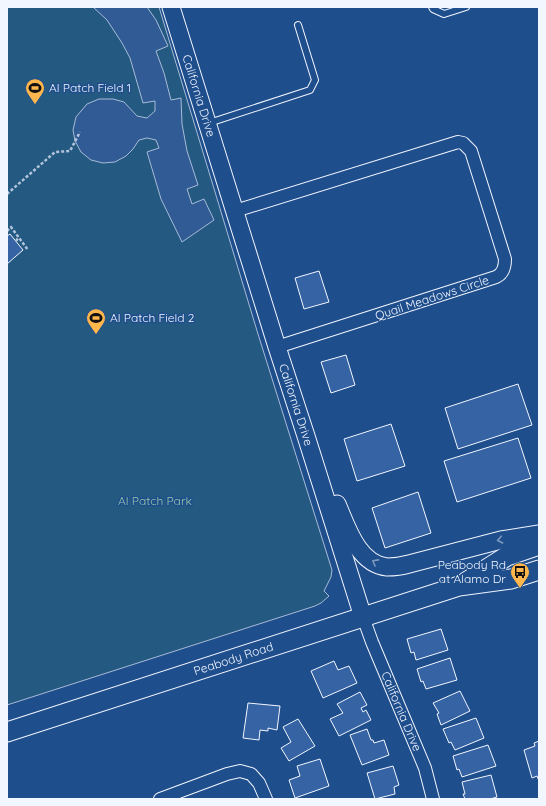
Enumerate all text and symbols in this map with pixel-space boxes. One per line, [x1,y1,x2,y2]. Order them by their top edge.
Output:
street label: California Drive [179,53,219,139]
sports icon: Al Patch Field 1 [24,77,46,105]
place label: Al Patch Field 1 [49,80,131,95]
street label: Quail Meadows Circle [373,272,491,323]
sports icon: Al Patch Field 2 [85,307,107,335]
place label: Al Patch Field 2 [110,310,195,325]
street label: California Drive [276,362,317,448]
park label: Al Patch Park [118,493,192,508]
one-way arrow [497,536,504,544]
place label: Peabody Rd at Alamo Dr [438,557,506,586]
one-way arrow [372,560,379,567]
bus stop icon: Peabody Rd at Alamo Dr [509,561,531,589]
street label: Peabody Road [192,638,275,678]
street label: California Drive [378,669,425,754]

